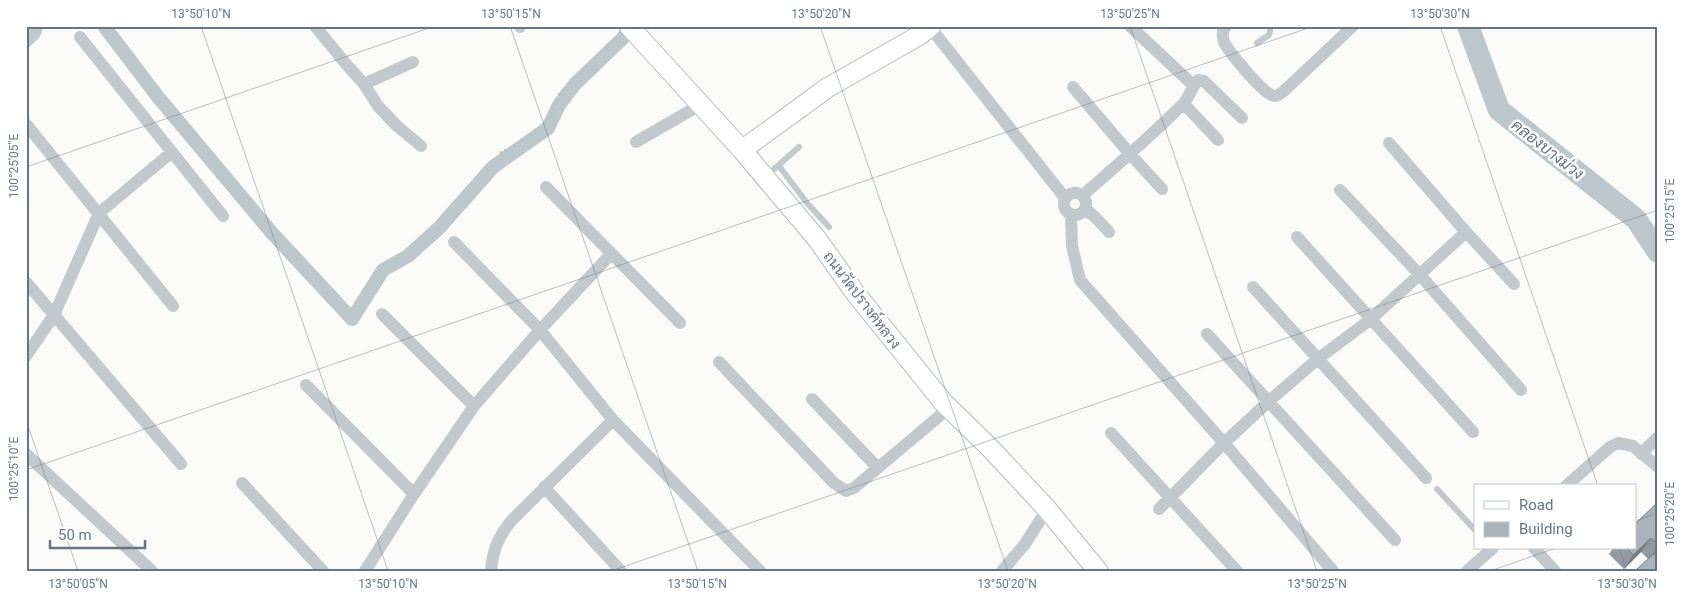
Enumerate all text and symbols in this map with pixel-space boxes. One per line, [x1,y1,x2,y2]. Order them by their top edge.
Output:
text: 13°50'10"N [171,7,231,21]
text: 13°50'15"N [481,7,541,21]
text: 13°50'20"N [791,7,851,21]
text: 13°50'25"N [1100,7,1160,21]
text: 13°50'30"N [1410,7,1470,21]
water label: คลองบางม่วง [1508,115,1588,183]
text: 100°25'05"E [7,134,21,198]
text: 100°25'15"E [1663,179,1677,243]
street label: ถนนวัดปรางค์หลวง [820,247,905,352]
text: 100°25'10"E [7,437,21,501]
text: 100°25'20"E [1663,482,1677,546]
legend [1474,484,1636,550]
text: Road [1519,496,1553,514]
scale bar [50,517,145,549]
text: Building [1519,520,1573,538]
text: 50 m [58,526,92,544]
text: 13°50'05"N [48,577,108,591]
text: 13°50'10"N [358,577,418,591]
text: 13°50'15"N [667,577,727,591]
text: 13°50'20"N [977,577,1037,591]
text: 13°50'25"N [1287,577,1347,591]
text: 13°50'30"N [1597,577,1657,591]

